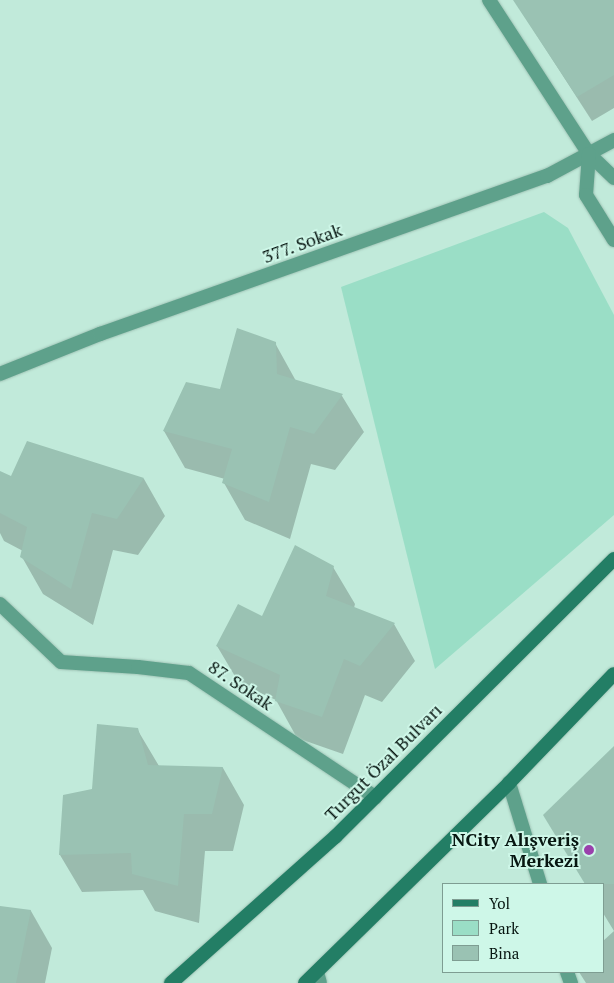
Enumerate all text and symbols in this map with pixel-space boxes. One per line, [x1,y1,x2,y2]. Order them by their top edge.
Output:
street label: 377. Sokak [259,219,345,267]
street label: 87. Sokak [204,655,278,715]
street label: Turgut Özal Bulvarı [320,699,446,825]
place label: NCity Alışveriş Merkezi [452,829,579,872]
marker: NCity Alışveriş Merkezi [583,844,595,856]
legend [442,883,604,973]
text: Yol [489,893,510,913]
text: Park [489,918,519,938]
text: Bina [489,943,519,963]

